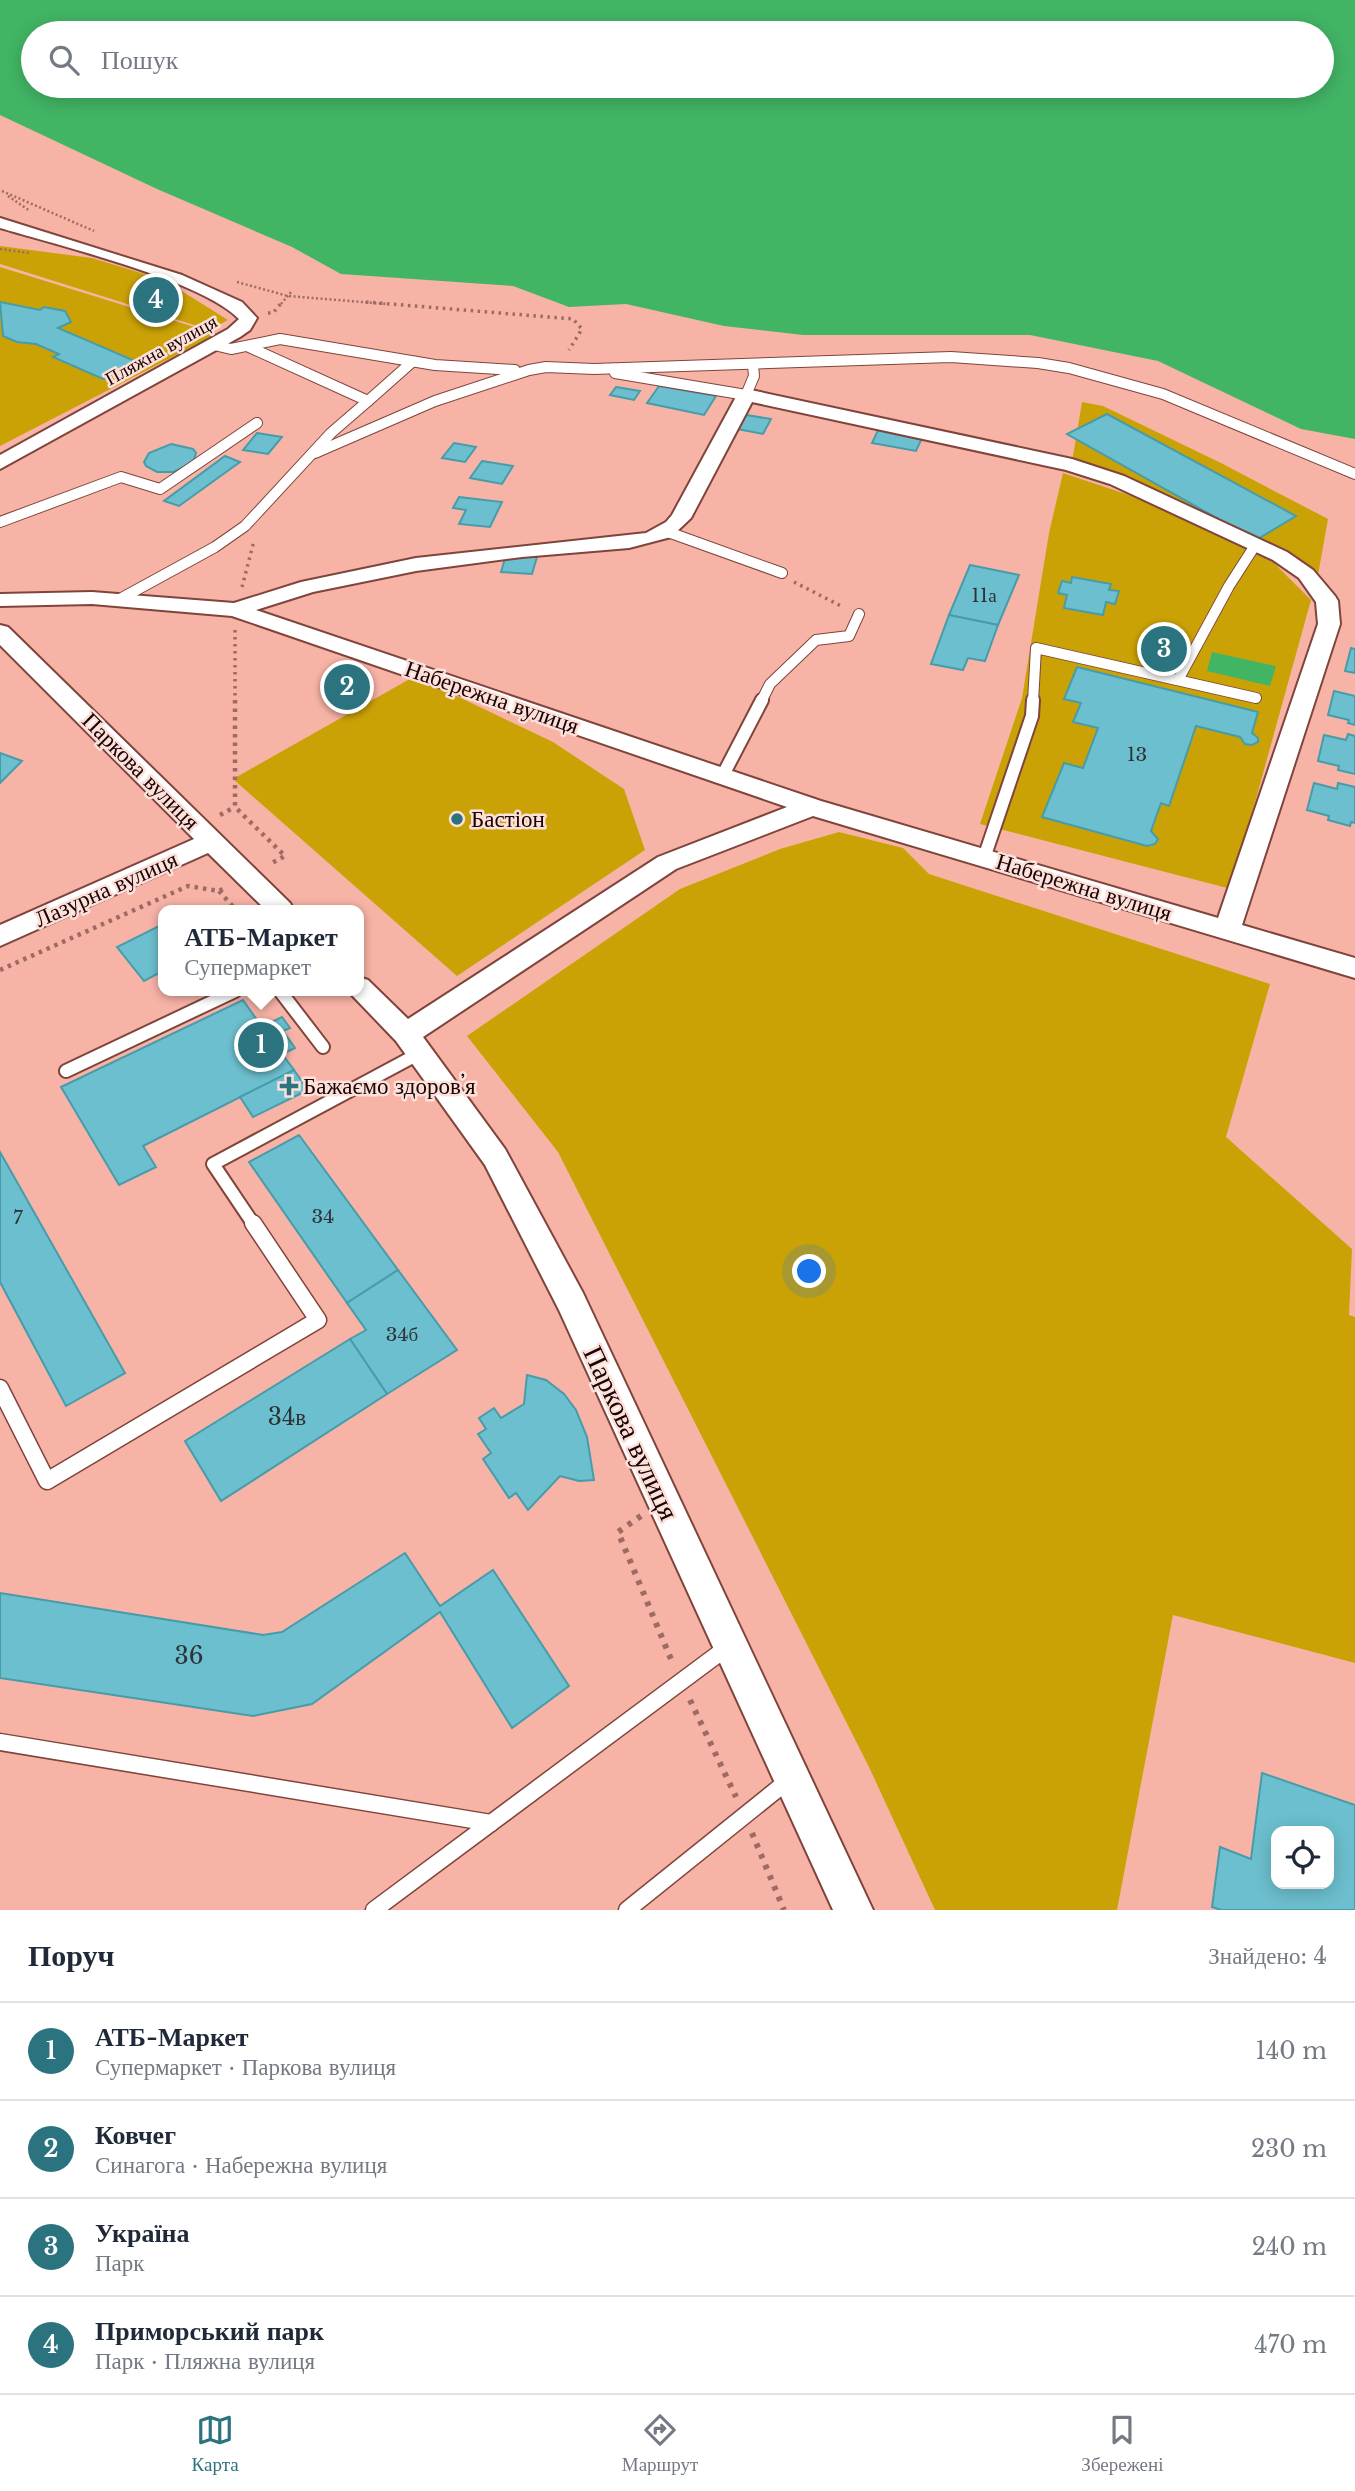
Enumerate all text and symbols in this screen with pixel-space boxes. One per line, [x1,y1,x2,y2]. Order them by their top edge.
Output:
search box [21,21,1334,98]
icon: search [45,41,83,79]
text: Пошук [101,44,178,76]
pin: 4 [133,274,179,326]
street label: Пляжна вулиця [101,310,221,390]
house number: 11а [971,584,997,607]
pin: 3 [1141,623,1187,675]
street label: Набережна вулиця [401,654,583,740]
pin: 2 [324,661,370,713]
street label: Паркова вулиця [76,706,206,836]
house number: 13 [1127,743,1147,766]
place label: Бастіон [471,805,545,833]
marker: Бастіон [449,811,465,827]
street label: Лазурна вулиця [30,845,182,933]
street label: Набережна вулиця [993,847,1176,927]
popup [158,905,364,996]
text: АТБ-Маркет [184,921,338,953]
text: Супермаркет [184,953,311,981]
pin: 1 [238,1019,284,1071]
place label: Бажаємо здоровʼя [303,1072,476,1100]
marker: Бажаємо здоровʼя [281,1078,297,1094]
house number: 34 [312,1205,334,1228]
house number: 7 [13,1206,23,1229]
your location [792,1254,826,1288]
house number: 34б [386,1323,418,1346]
street label: Паркова вулиця [575,1340,687,1526]
house number: 34в [268,1403,306,1431]
house number: 36 [175,1642,203,1670]
map controls [1271,1826,1334,1889]
button: locate [1271,1826,1334,1889]
text: Поруч [28,1937,115,1974]
text: Знайдено: 4 [1208,1942,1327,1970]
text: АТБ-Маркет [95,2021,249,2053]
text: 1 [46,2037,56,2065]
text: 140 m [1256,2037,1327,2065]
text: Супермаркет · Паркова вулиця [95,2053,396,2081]
text: Ковчег [95,2119,176,2151]
text: 2 [44,2135,58,2163]
text: 230 m [1251,2135,1327,2163]
text: Синагога · Набережна вулиця [95,2151,387,2179]
text: Україна [95,2217,190,2249]
text: 3 [44,2233,58,2261]
text: 240 m [1252,2233,1327,2261]
text: Парк [95,2249,145,2277]
text: Приморський парк [95,2315,324,2347]
text: 4 [43,2331,59,2359]
text: 470 m [1254,2331,1327,2359]
text: Парк · Пляжна вулиця [95,2347,315,2375]
tab: Карта [192,2411,239,2476]
tab: Маршрут [622,2411,698,2476]
tab: Збережені [1081,2411,1163,2476]

